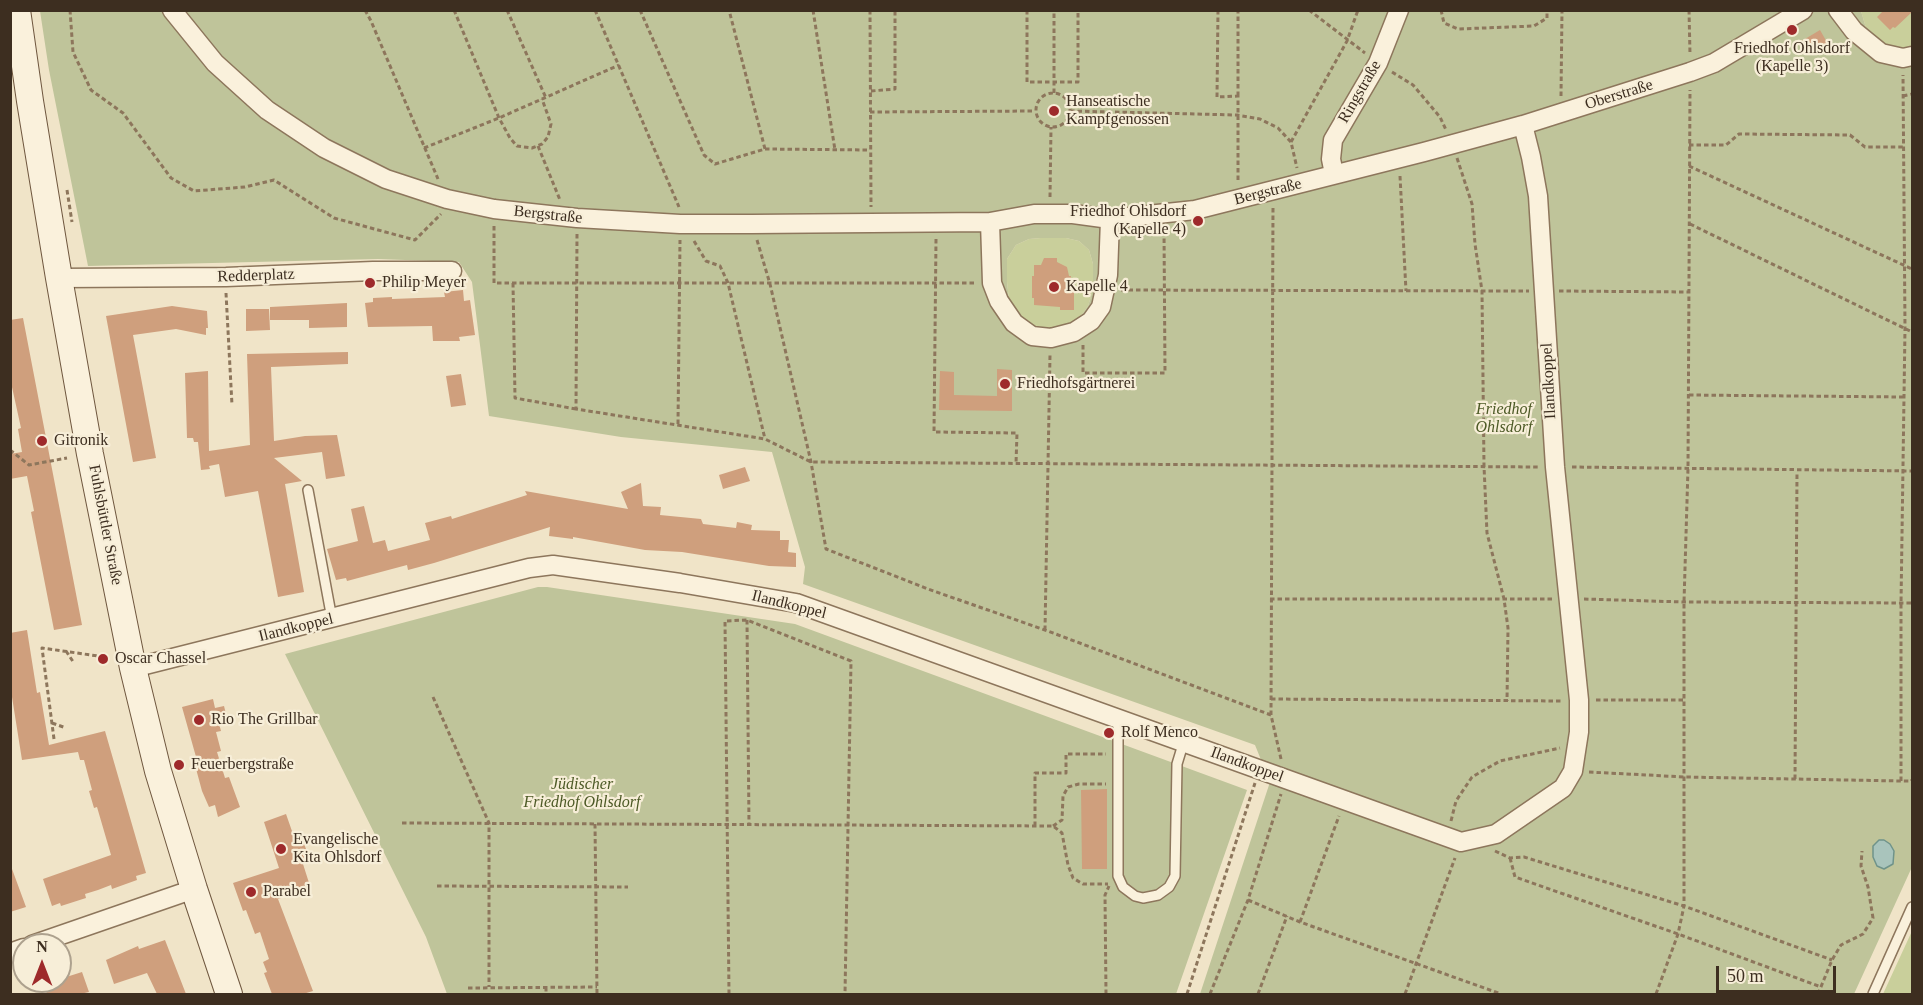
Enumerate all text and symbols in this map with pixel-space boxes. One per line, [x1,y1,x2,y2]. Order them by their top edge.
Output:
marker: Friedhof Ohlsdorf (Kapelle 3) [1785,23,1799,37]
place label: Friedhof Ohlsdorf (Kapelle 3) [1734,39,1850,77]
street label: Ringstraße [1334,57,1386,127]
street label: Oberstraße [1583,76,1655,114]
place label: Hanseatische Kampfgenossen [1066,92,1169,130]
marker: Hanseatische Kampfgenossen [1047,104,1061,118]
street label: Bergstraße [1232,174,1304,210]
street label: Bergstraße [513,202,583,228]
place label: Friedhof Ohlsdorf (Kapelle 4) [1070,202,1186,240]
marker: Friedhof Ohlsdorf (Kapelle 4) [1191,214,1205,228]
street label: Redderplatz [217,265,295,287]
place label: Philip Meyer [382,273,466,293]
marker: Philip Meyer [363,276,377,290]
place label: Kapelle 4 [1066,277,1128,297]
marker: Kapelle 4 [1047,280,1061,294]
street label: Ilandkoppel [1537,342,1561,420]
place label: Friedhofsgärtnerei [1017,374,1135,394]
marker: Friedhofsgärtnerei [998,377,1012,391]
park label: Friedhof Ohlsdorf [1476,400,1532,438]
place label: Gitronik [54,431,108,451]
marker: Gitronik [35,434,49,448]
street label: Fuhlsbüttler Straße [84,463,126,587]
street label: Ilandkoppel [750,586,828,624]
street label: Ilandkoppel [257,609,335,647]
place label: Oscar Chassel [115,649,206,669]
marker: Oscar Chassel [96,652,110,666]
place label: Rio The Grillbar [211,710,318,730]
marker: Rio The Grillbar [192,713,206,727]
place label: Rolf Menco [1121,723,1198,743]
marker: Rolf Menco [1102,726,1116,740]
street label: Ilandkoppel [1208,743,1286,787]
place label: Feuerbergstraße [191,755,294,775]
marker: Feuerbergstraße [172,758,186,772]
park label: Jüdischer Friedhof Ohlsdorf [524,775,640,813]
place label: Evangelische Kita Ohlsdorf [293,830,381,868]
marker: Evangelische Kita Ohlsdorf [274,842,288,856]
place label: Parabel [263,882,311,902]
marker: Parabel [244,885,258,899]
north arrow [12,933,72,993]
text: N [36,938,48,955]
scale bar [1719,954,1839,992]
text: 50 m [1727,966,1764,986]

